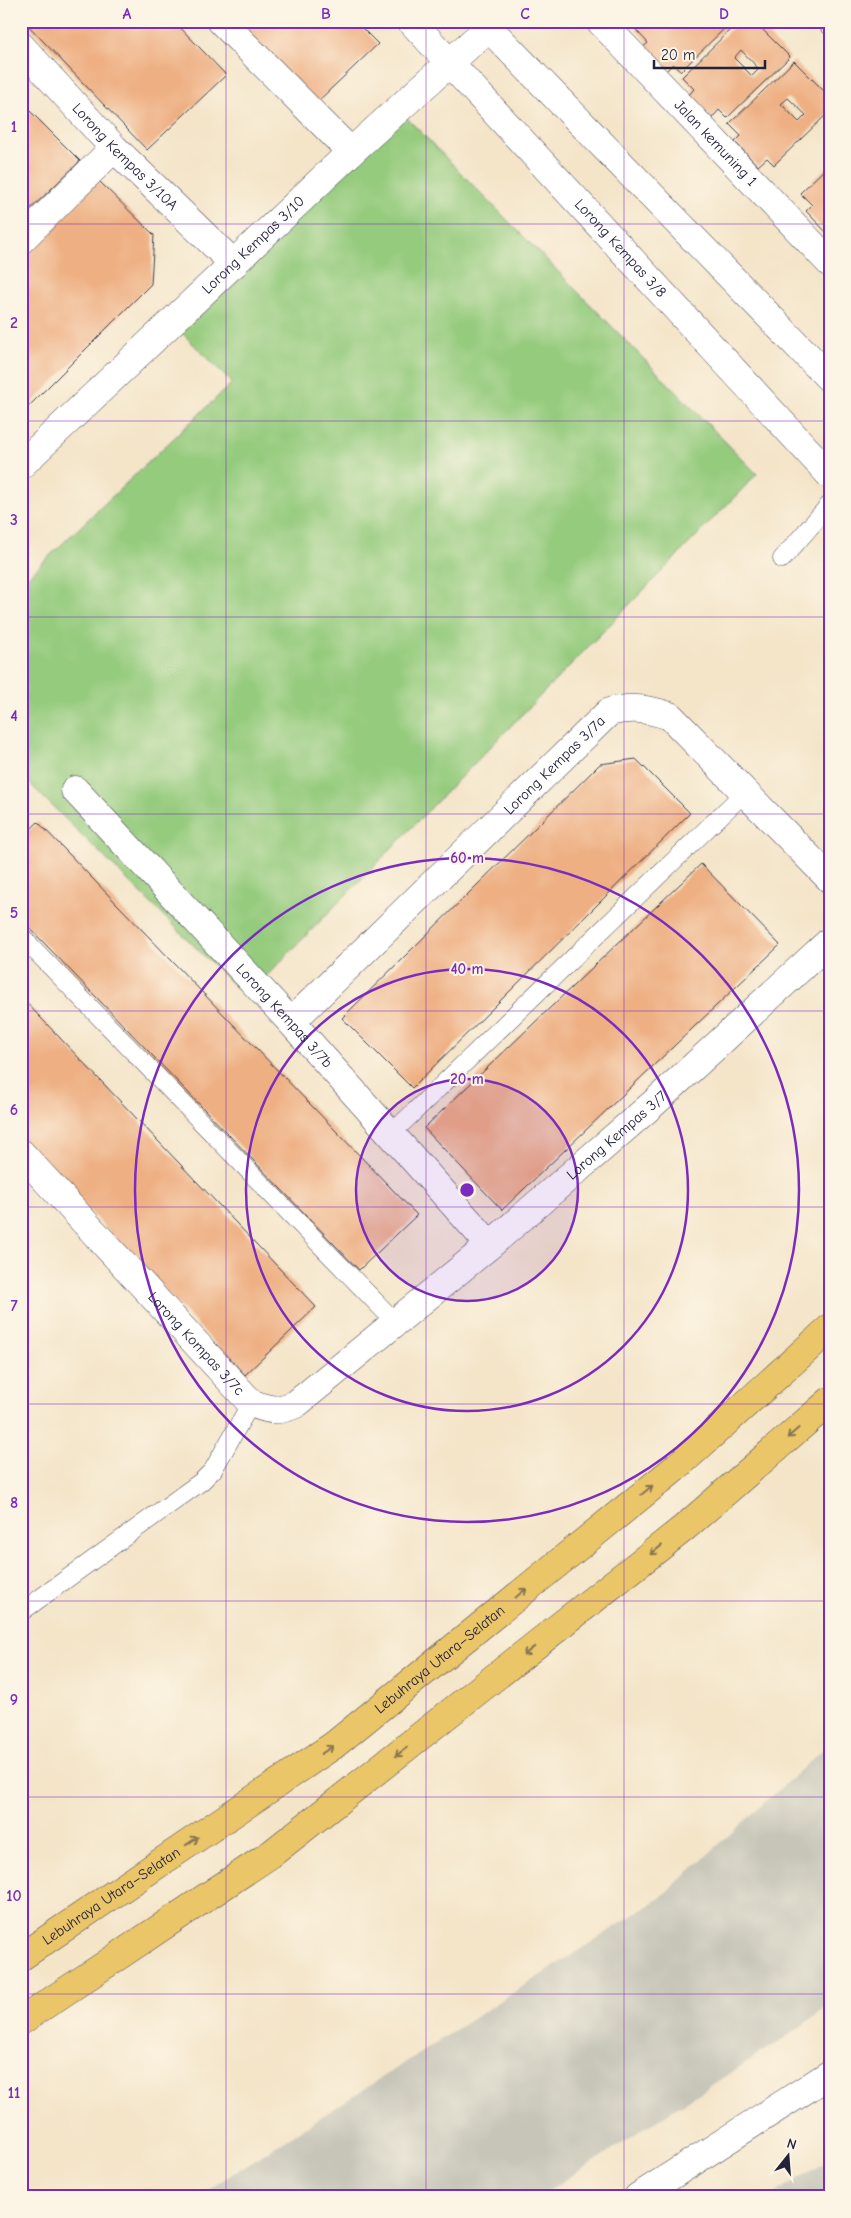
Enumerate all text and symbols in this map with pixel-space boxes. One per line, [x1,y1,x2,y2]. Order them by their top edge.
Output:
text: A [123,5,132,23]
text: B [321,5,331,23]
text: C [520,5,530,23]
text: D [719,5,729,23]
scale bar [654,38,765,70]
text: 20 m [661,46,695,64]
street label: Jalan kemuning 1 [670,96,761,190]
street label: Lorong Kempas 3/10A [68,99,182,214]
text: 1 [11,118,17,136]
street label: Lorong Kempas 3/10 [198,192,308,298]
street label: Lorong Kempas 3/8 [571,195,670,301]
text: 2 [10,314,18,332]
text: 3 [10,511,18,529]
text: 4 [10,707,18,725]
street label: Lorong Kempas 3/7a [500,712,609,818]
text: 60 m [450,849,484,867]
text: 5 [10,904,18,922]
street label: Lorong Kempas 3/7b [232,960,337,1072]
text: 40 m [451,960,484,978]
text: 20 m [450,1070,484,1088]
street label: Lorong Kempas 3/7 [563,1087,670,1184]
text: 6 [10,1101,18,1119]
centre of rings [458,1181,476,1199]
street label: Lorong Kompas 3/7c [144,1288,248,1399]
text: 7 [10,1297,18,1315]
one-way arrow [787,1427,800,1438]
one-way arrow [640,1485,653,1496]
text: 8 [10,1494,18,1512]
one-way arrow [650,1545,663,1556]
one-way arrow [514,1587,527,1598]
street label: Lebuhraya Utara–Selatan [371,1601,508,1717]
one-way arrow [522,1646,536,1656]
text: 9 [10,1691,18,1709]
one-way arrow [319,1745,333,1755]
one-way arrow [395,1746,408,1757]
one-way arrow [185,1836,199,1846]
street label: Lebuhraya Utara–Selatan [39,1843,184,1949]
text: 10 [6,1887,22,1905]
text: 11 [8,2084,20,2102]
north arrow [764,2130,814,2180]
text: N [785,2135,799,2154]

